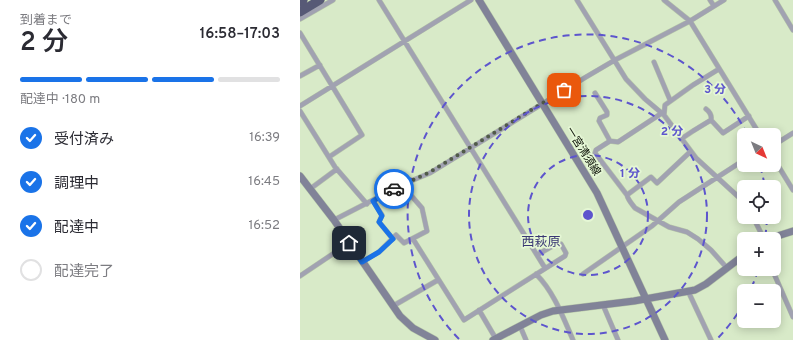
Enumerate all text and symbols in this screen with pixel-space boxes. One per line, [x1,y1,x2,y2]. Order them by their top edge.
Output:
text: 到着まで [20,13,72,29]
text: 16:58–17:03 [199,25,280,44]
text: 2 分 [20,27,68,60]
pin [547,73,581,107]
icon: bag [553,79,575,101]
text: 3 分 [704,82,726,98]
text: 配達中 · 180 m [20,92,100,108]
street label: 一宮清須線 [563,124,604,179]
text: 2 分 [661,124,683,140]
icon: check [20,127,42,149]
north arrow [737,128,781,172]
map controls [737,128,781,328]
text: 16:39 [249,130,280,146]
text: 受付済み [54,131,114,150]
text: 1 分 [620,166,640,182]
courier [374,169,414,209]
icon: check [20,171,42,193]
text: 16:45 [248,174,280,190]
text: 調理中 [54,175,99,194]
icon: car [383,178,405,200]
button: locate [737,180,781,224]
centre of rings [581,208,595,222]
icon: check [20,215,42,237]
text: 16:52 [249,218,280,234]
text: 配達中 [54,219,99,238]
pin [332,226,366,260]
icon: home [338,232,360,254]
button: + [737,232,781,276]
district label: 西萩原 [521,235,561,251]
text: 配達完了 [54,263,114,282]
button: − [737,284,781,328]

